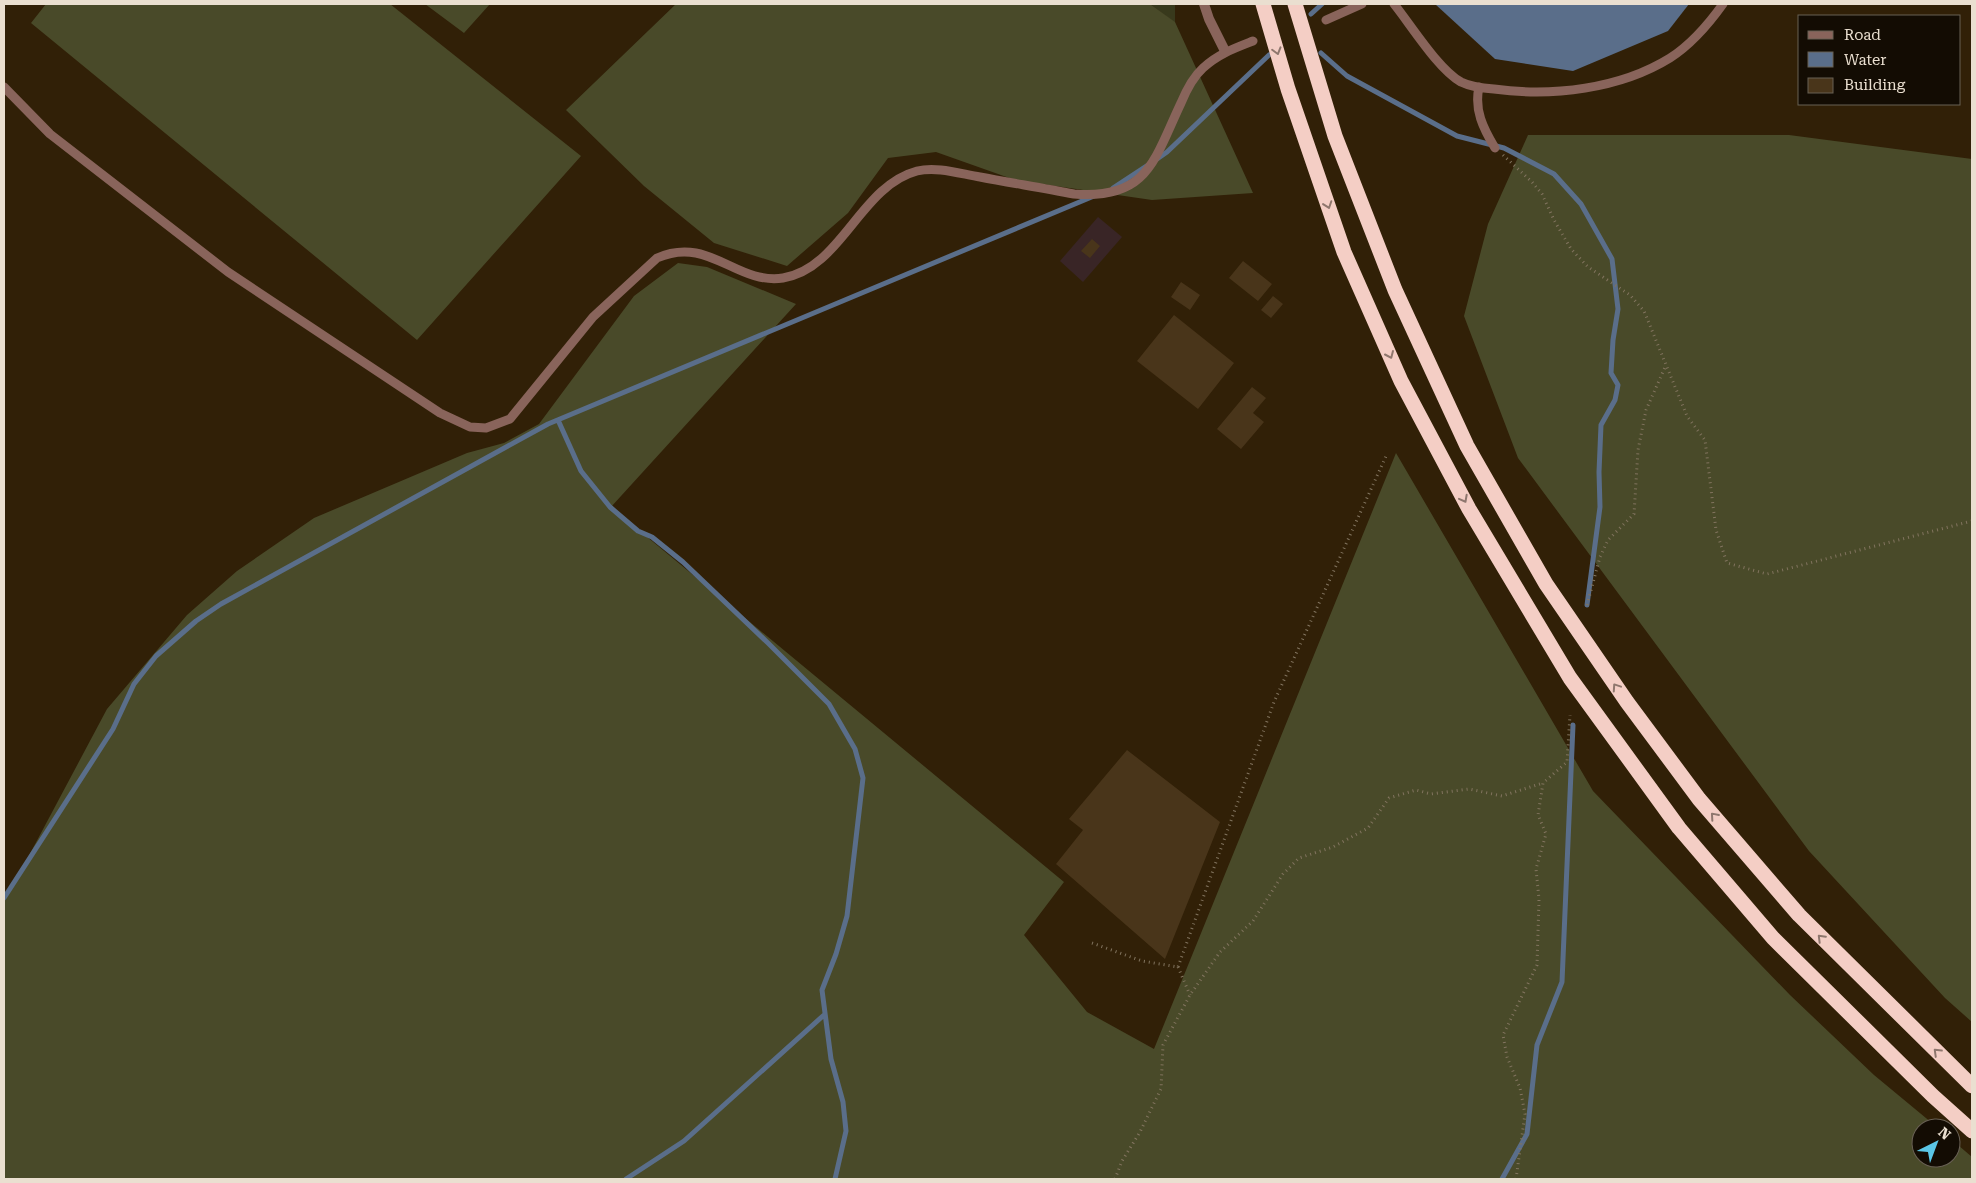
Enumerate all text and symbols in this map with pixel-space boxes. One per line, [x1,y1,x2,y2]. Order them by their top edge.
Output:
legend [1798,15,1961,105]
text: Road [1844,26,1881,44]
one-way arrow [1271,46,1281,54]
text: Water [1844,51,1886,69]
text: Building [1844,76,1906,94]
one-way arrow [1322,200,1332,208]
one-way arrow [1383,350,1394,359]
one-way arrow [1458,494,1468,503]
one-way arrow [1613,683,1622,693]
one-way arrow [1711,813,1720,822]
one-way arrow [1818,935,1827,944]
one-way arrow [1934,1049,1943,1058]
north arrow [1911,1118,1961,1168]
text: N [1935,1124,1954,1143]

